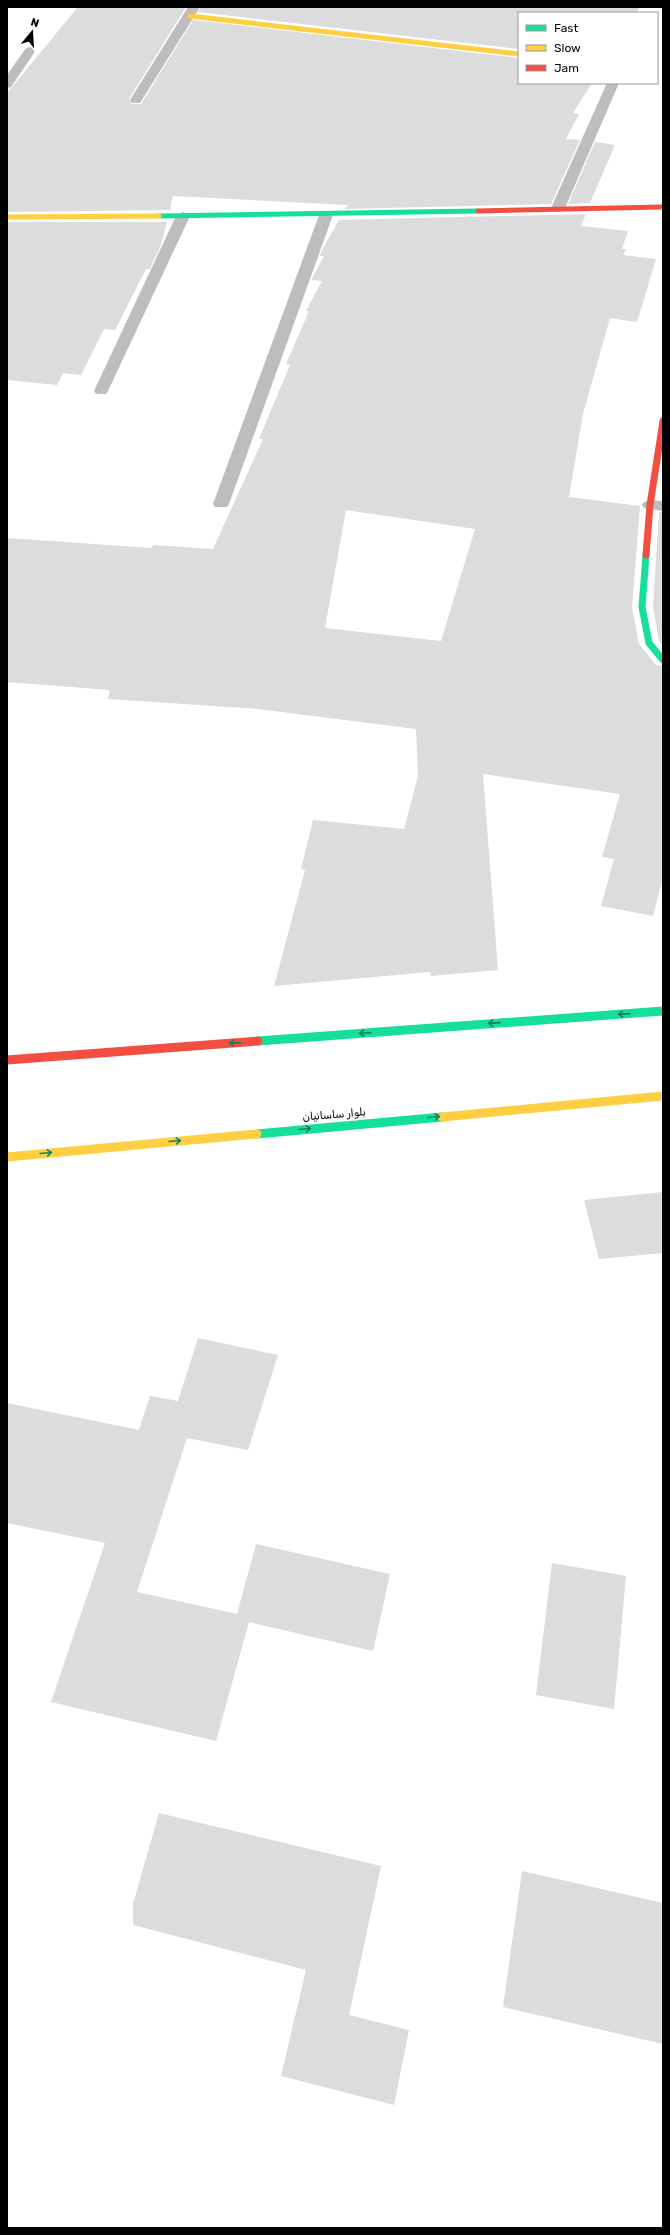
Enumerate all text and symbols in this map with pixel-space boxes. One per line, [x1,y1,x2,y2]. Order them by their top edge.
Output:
north arrow [12,12,52,52]
legend [518,12,658,84]
text: N [29,16,41,30]
text: Fast [554,21,578,35]
text: Slow [554,41,581,55]
text: Jam [554,61,579,75]
one-way arrow [618,1010,631,1017]
one-way arrow [488,1020,501,1027]
one-way arrow [359,1030,372,1037]
one-way arrow [229,1040,242,1047]
street label: بلوار ساسانیان [302,1105,366,1125]
one-way arrow [427,1113,440,1121]
one-way arrow [298,1125,311,1133]
one-way arrow [168,1138,181,1145]
one-way arrow [39,1150,52,1157]

